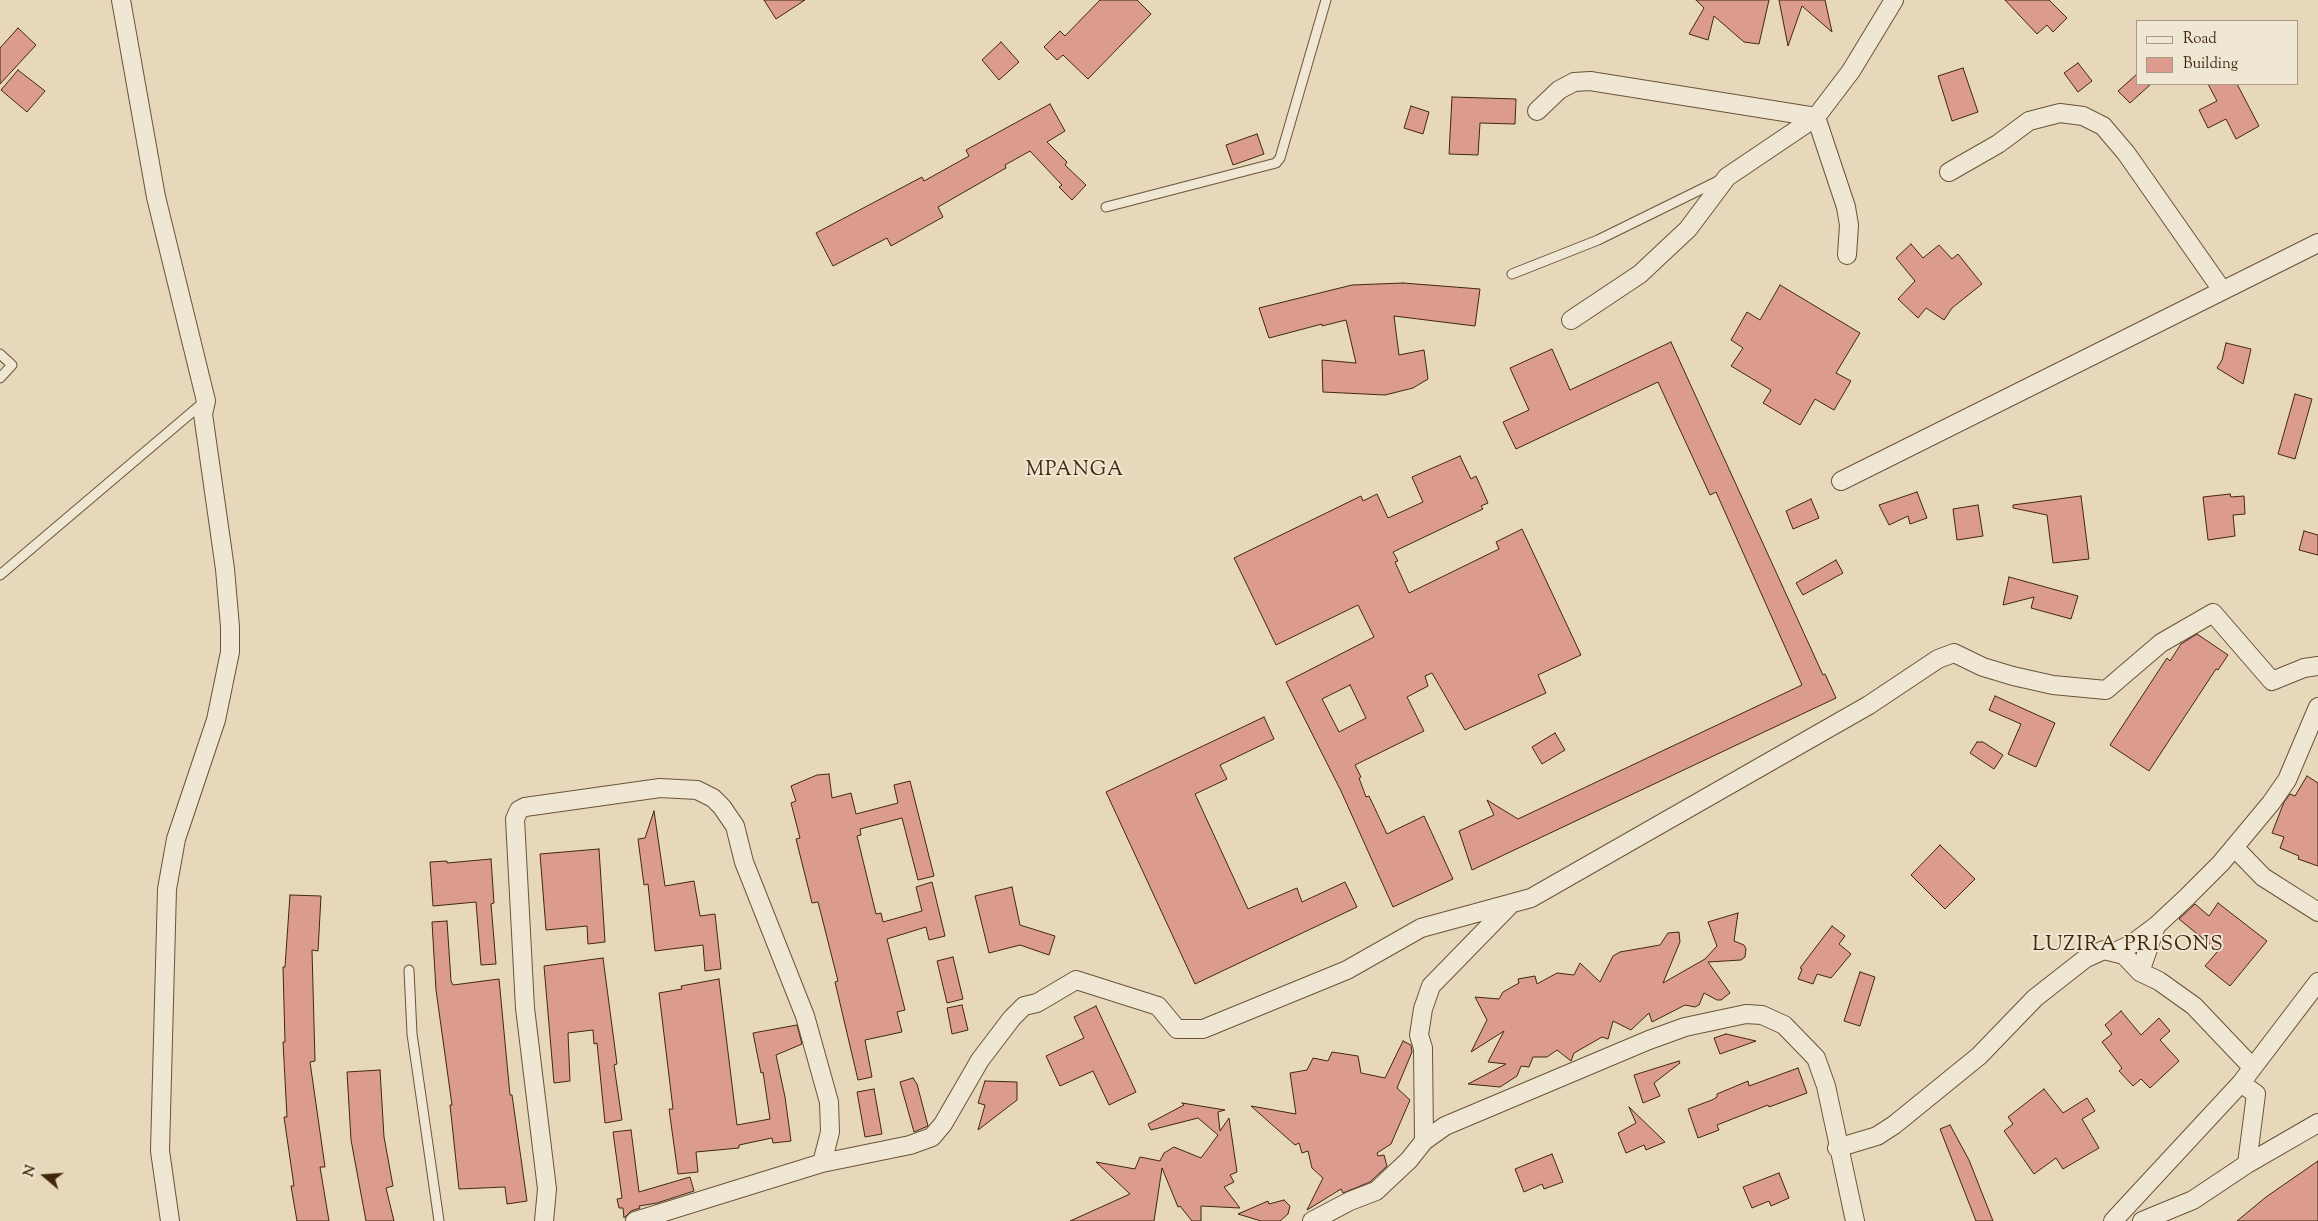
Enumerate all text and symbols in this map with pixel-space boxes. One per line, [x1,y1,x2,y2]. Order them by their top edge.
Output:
legend [2136,20,2298,85]
text: Road [2183,29,2217,50]
text: Building [2183,54,2238,75]
district label: MPANGA [1025,460,1125,484]
district label: LUZIRA PRISONS [2030,933,2226,959]
north arrow [20,1151,70,1201]
text: N [19,1163,42,1180]

